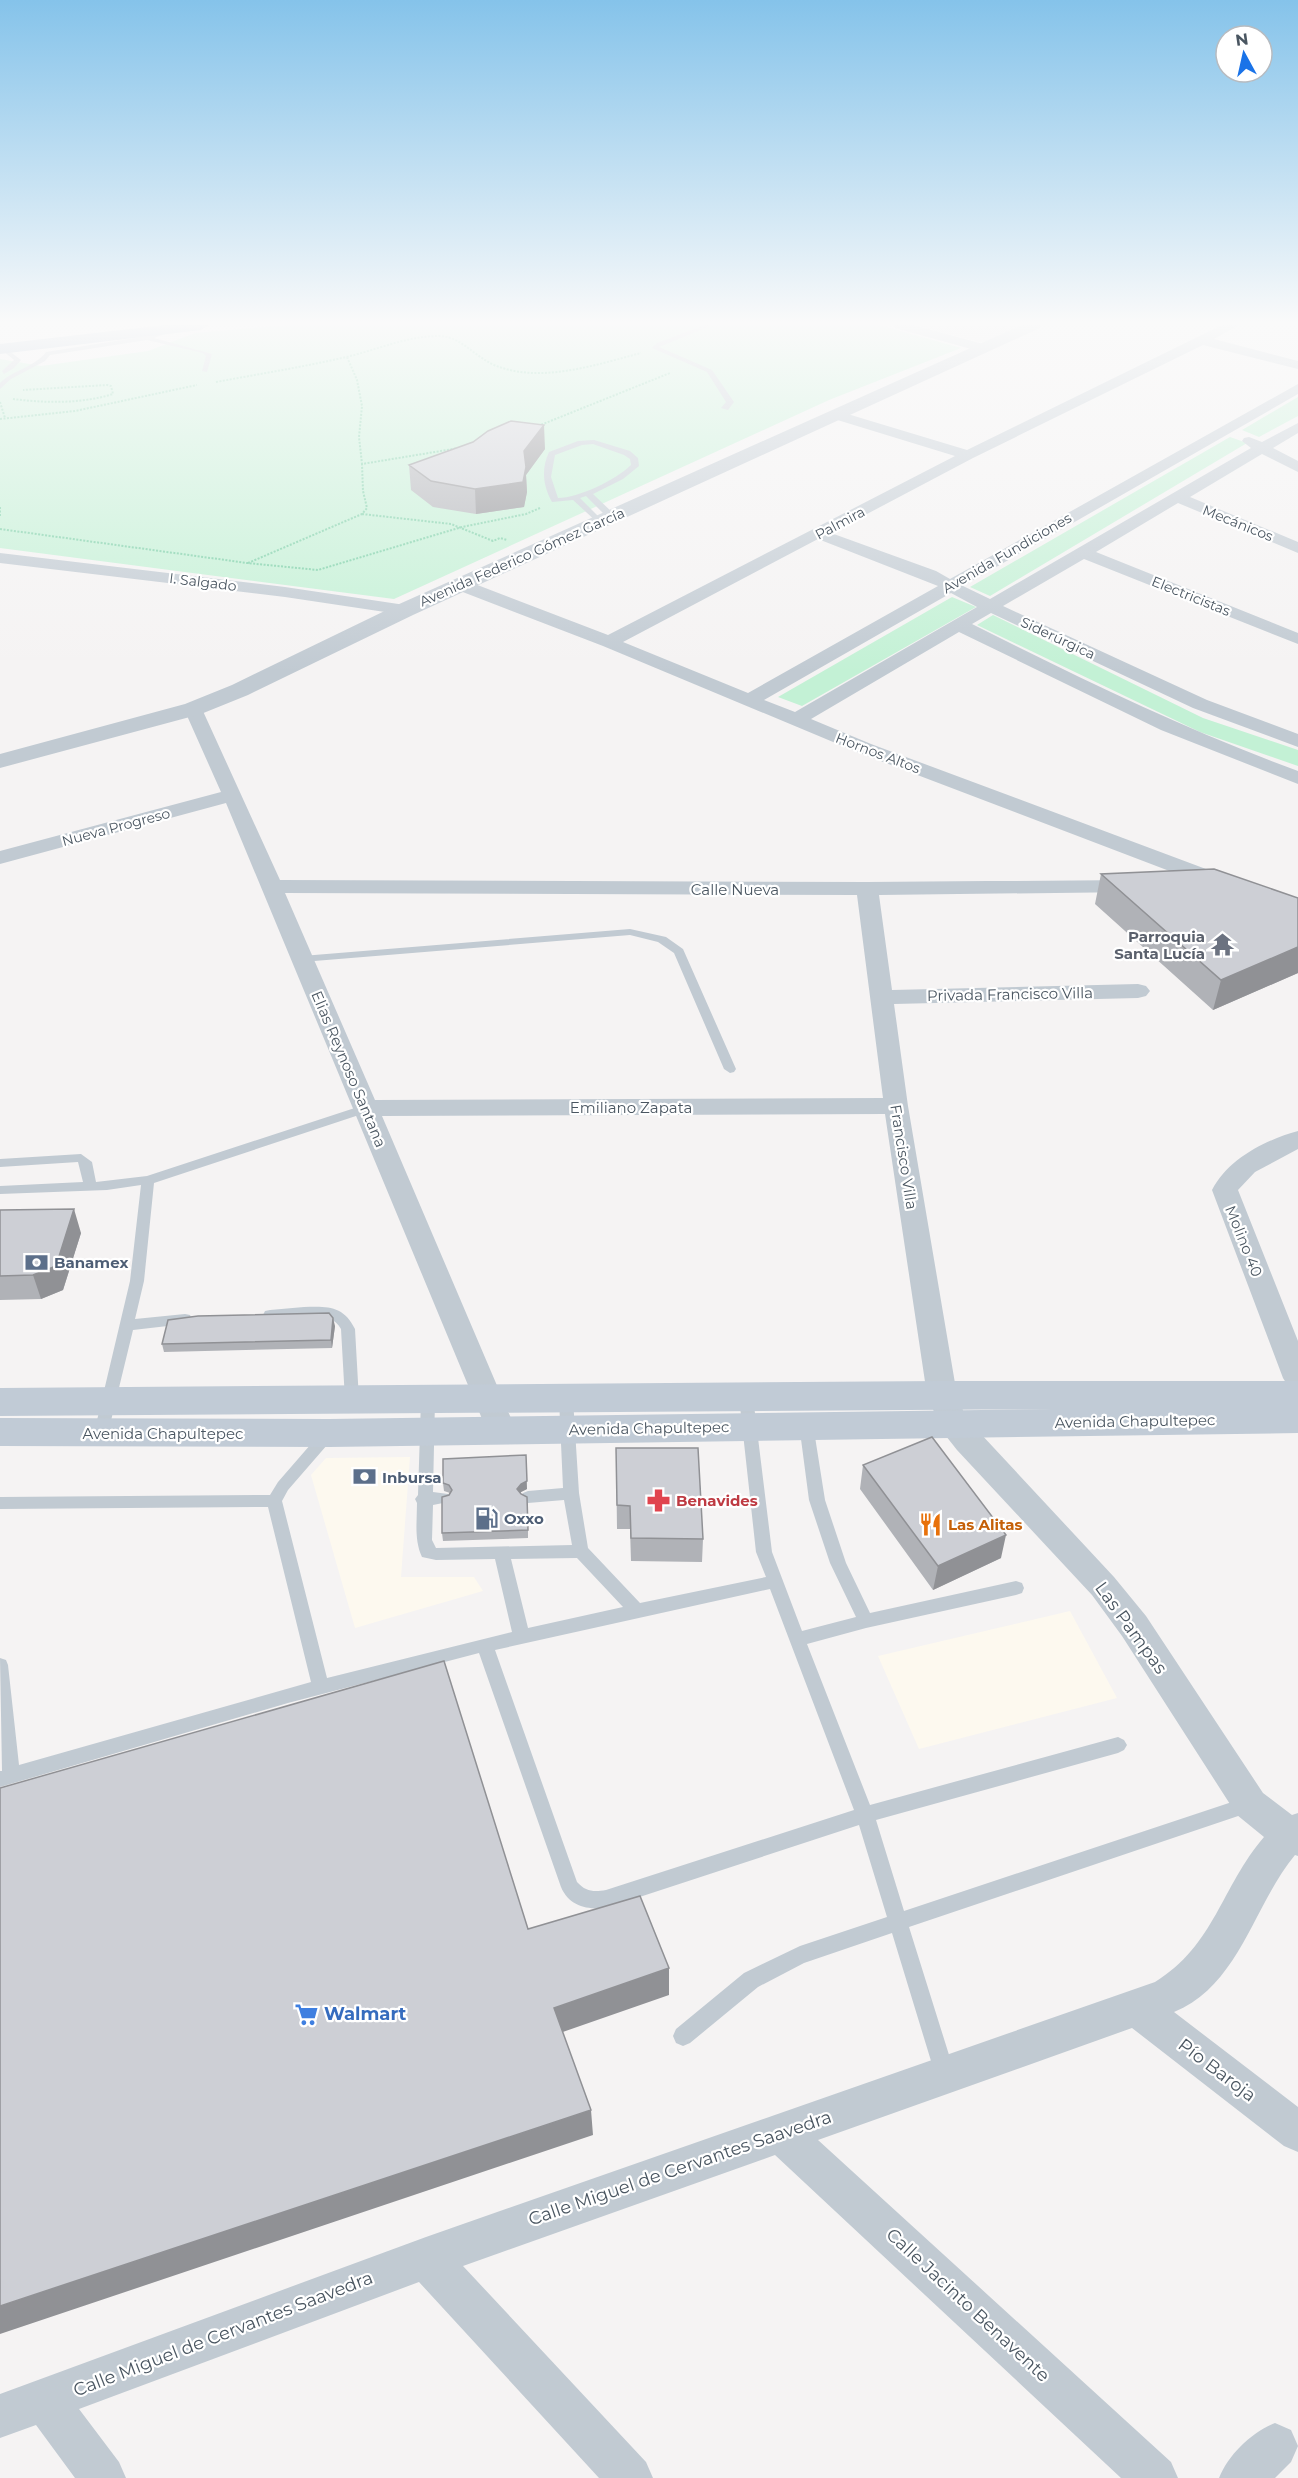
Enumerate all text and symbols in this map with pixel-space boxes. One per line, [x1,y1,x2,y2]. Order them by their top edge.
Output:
north arrow [1214,24,1274,84]
text: N [1234,29,1250,50]
street label: Mecánicos [1200,501,1276,545]
street label: Palmira [812,502,868,544]
street label: Avenida Federico Gómez García [417,504,627,610]
street label: Avenida Fundiciones [939,509,1075,597]
street label: I. Salgado [168,569,238,595]
street label: Electricistas [1149,572,1233,620]
street label: Siderúrgica [1018,613,1098,663]
street label: Hornos Altos [833,729,923,777]
street label: Nueva Progreso [60,804,172,850]
street label: Calle Nueva [691,880,779,899]
place label: Parroquia Santa Lucía [1114,927,1205,963]
temple icon: Parroquia Santa Lucía [1210,932,1236,958]
street label: Privada Francisco Villa [927,983,1093,1005]
street label: Elias Reynoso Santana [307,988,391,1150]
street label: Emiliano Zapata [570,1098,692,1117]
street label: Francisco Villa [886,1103,922,1211]
street label: Molino 40 [1221,1203,1267,1279]
bank icon: Banamex [23,1249,49,1275]
place label: Banamex [54,1253,128,1272]
street label: Avenida Chapultepec [1054,1410,1216,1432]
street label: Avenida Chapultepec [568,1417,730,1439]
street label: Avenida Chapultepec [83,1424,243,1443]
bank icon: Inbursa [351,1464,377,1490]
place label: Inbursa [382,1468,442,1487]
pharmacy icon: Benavides [645,1487,671,1513]
place label: Benavides [676,1491,758,1510]
fuel station icon: Oxxo [473,1505,499,1531]
place label: Oxxo [504,1509,544,1528]
restaurant icon: Las Alitas [917,1511,943,1537]
place label: Las Alitas [948,1515,1023,1534]
street label: Las Pampas [1090,1578,1172,1679]
supermarket icon: Walmart [293,2001,319,2027]
place label: Walmart [324,2003,406,2025]
street label: Pío Baroja [1174,2034,1260,2106]
street label: Calle Miguel de Cervantes Saavedra [525,2106,835,2230]
street label: Calle Jacinto Benavente [882,2223,1054,2387]
street label: Calle Miguel de Cervantes Saavedra [70,2267,376,2401]

